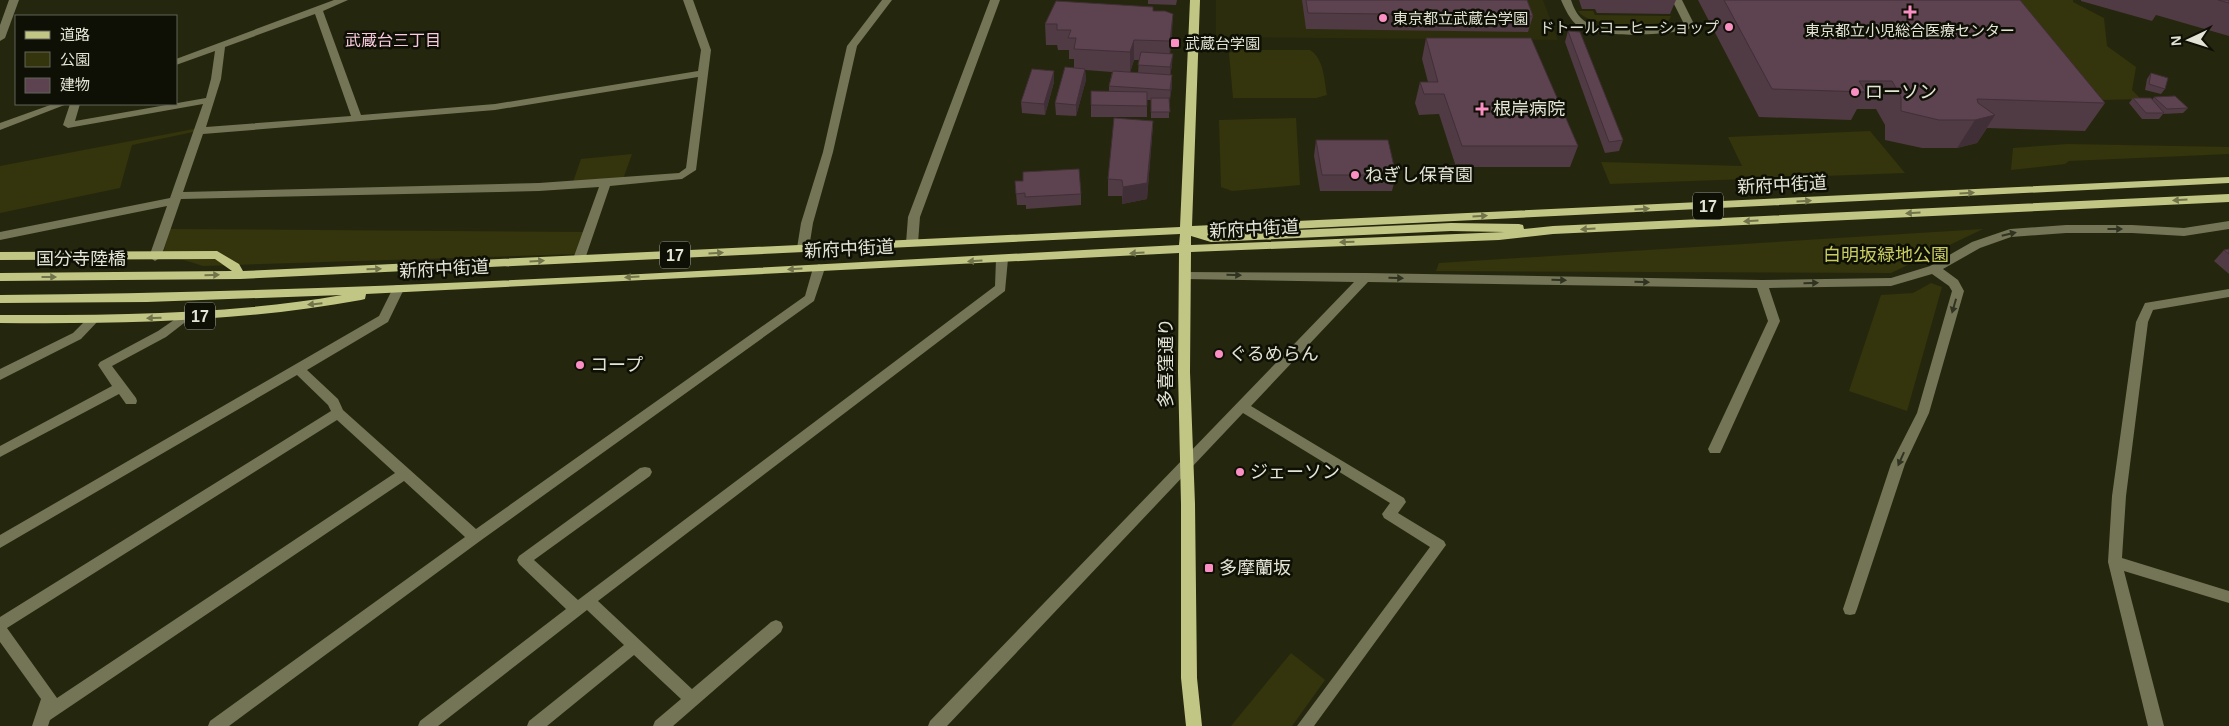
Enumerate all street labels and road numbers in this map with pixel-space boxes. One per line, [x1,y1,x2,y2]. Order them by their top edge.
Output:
street label: 新府中街道 [1737,173,1827,197]
road number: 17 [1693,192,1723,220]
street label: 新府中街道 [1209,217,1299,241]
street label: 新府中街道 [804,237,894,261]
road number: 17 [660,242,690,268]
street label: 国分寺陸橋 [36,249,126,269]
street label: 新府中街道 [399,257,489,281]
road number: 17 [185,302,215,330]
street label: 多喜窪通り [1156,318,1176,408]

